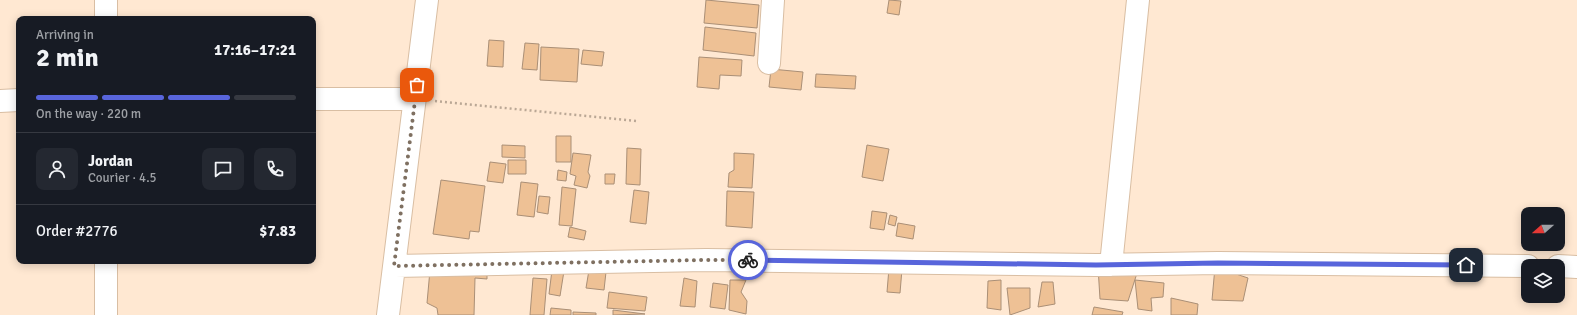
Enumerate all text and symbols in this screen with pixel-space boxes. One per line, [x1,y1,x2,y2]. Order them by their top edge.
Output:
text: Arriving in [36,27,94,43]
text: 17:16–17:21 [214,41,296,59]
text: 2 min [36,42,99,74]
pin [400,68,434,102]
icon: bag [406,74,428,96]
text: On the way · 220 m [36,106,141,122]
button: person [36,148,78,190]
button: chat [202,148,244,190]
button: phone [254,148,296,190]
text: Jordan [88,152,133,170]
text: Courier · 4.5 [88,170,157,186]
north arrow [1521,207,1565,251]
map controls [1521,207,1565,303]
text: Order #2776 [36,222,118,240]
text: $7.83 [259,222,296,240]
courier [728,240,768,280]
pin [1449,248,1483,282]
icon: bike [737,249,759,271]
icon: home [1455,254,1477,276]
button: layers [1521,259,1565,303]

